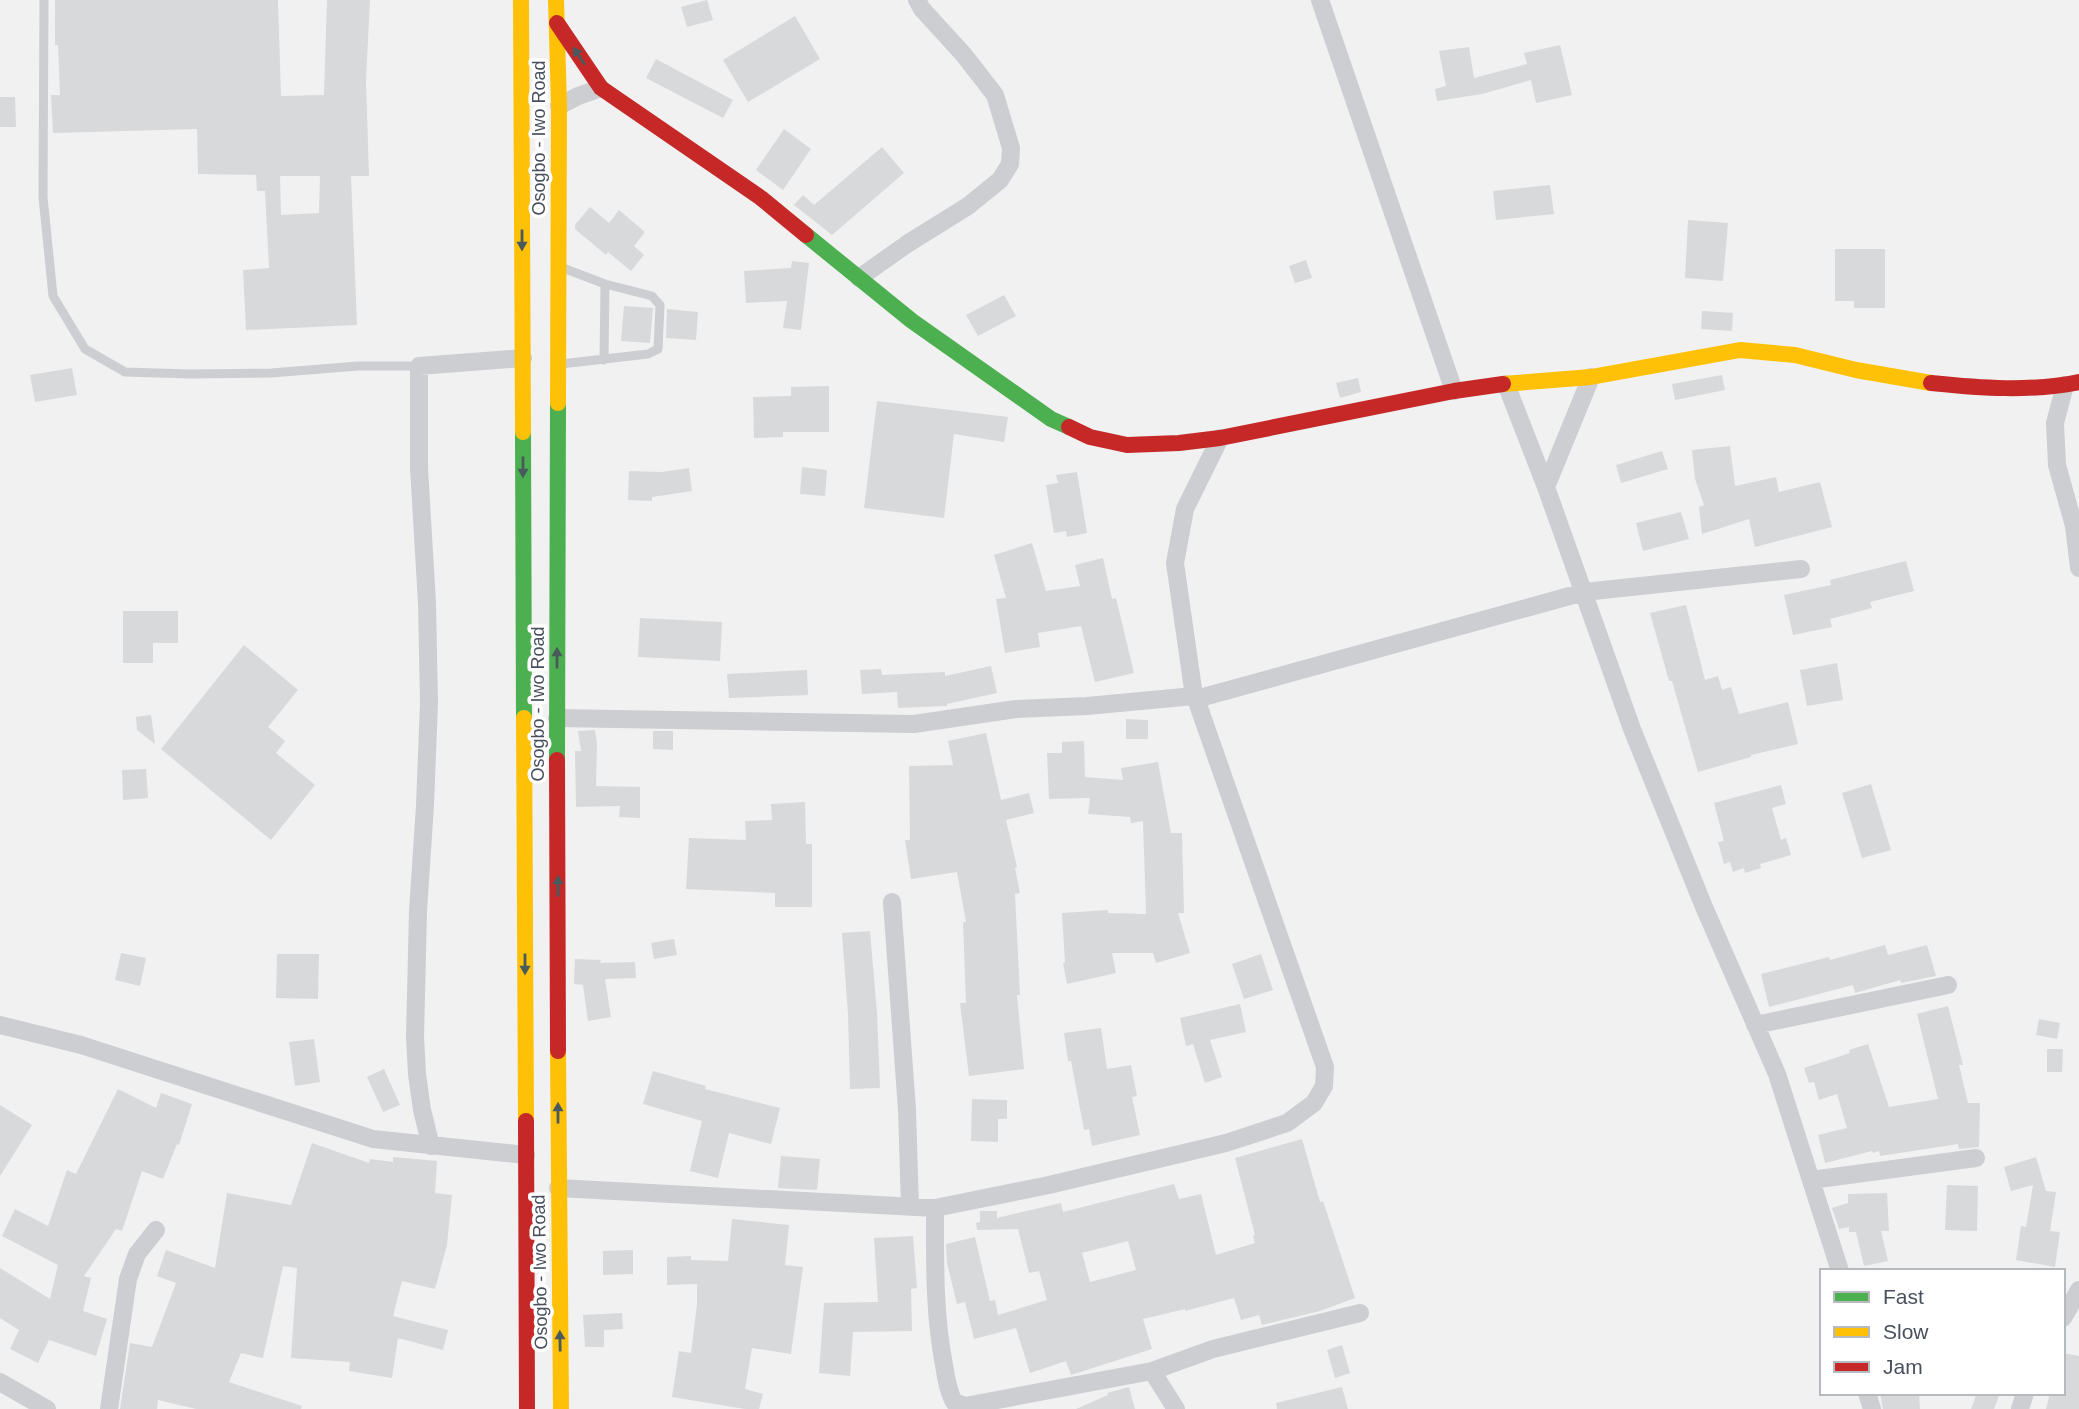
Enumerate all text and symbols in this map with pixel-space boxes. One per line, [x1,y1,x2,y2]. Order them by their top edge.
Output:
one-way arrow [572,47,586,65]
street label: Osogbo - Iwo Road [529,60,549,216]
one-way arrow [516,229,528,251]
one-way arrow [517,456,529,478]
street label: Osogbo - Iwo Road [528,626,548,782]
one-way arrow [552,647,563,669]
one-way arrow [552,875,564,897]
one-way arrow [519,953,531,975]
one-way arrow [552,1102,564,1124]
street label: Osogbo - Iwo Road [529,1194,551,1350]
legend [1820,1269,2065,1395]
text: Fast [1883,1285,1924,1308]
text: Slow [1883,1320,1929,1343]
one-way arrow [554,1330,566,1352]
text: Jam [1883,1355,1923,1378]

